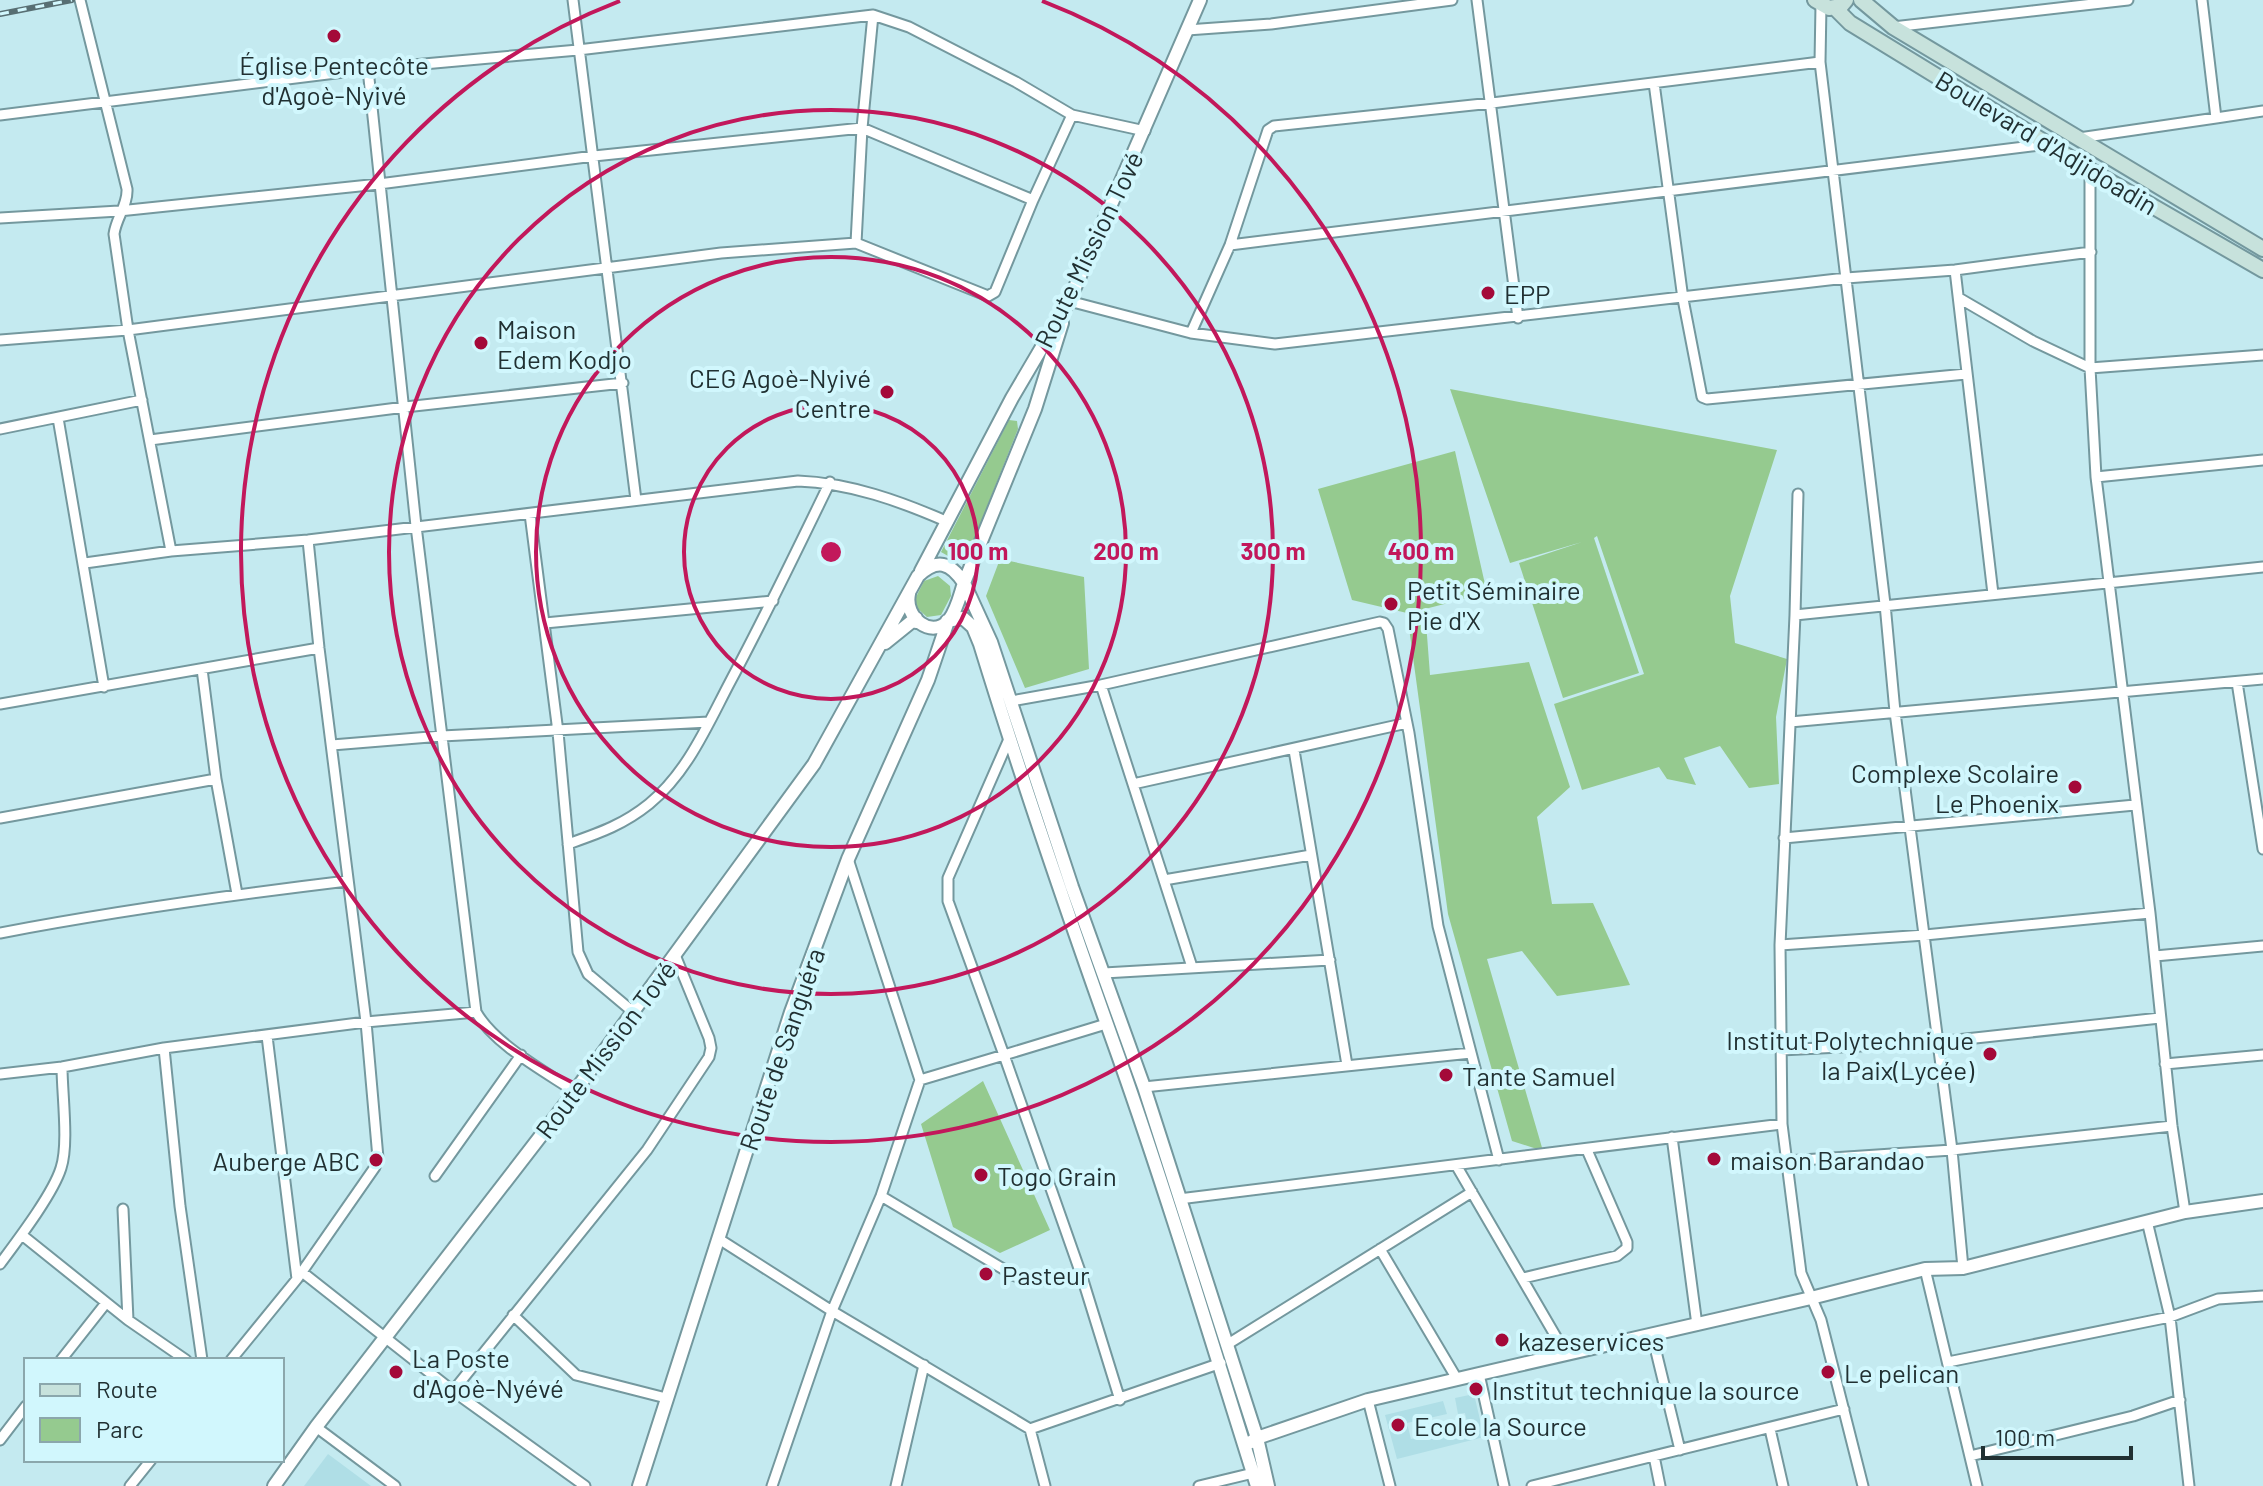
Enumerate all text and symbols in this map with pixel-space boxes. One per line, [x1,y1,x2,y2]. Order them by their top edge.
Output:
marker: Église Pentecôte d'Agoè-Nyivé [325,27,343,45]
place label: Église Pentecôte d'Agoè-Nyivé [239,49,429,110]
street label: Boulevard d'Adjidoadin [1930,64,2164,220]
street label: Route Mission Tové [1027,146,1149,352]
place label: EPP [1504,278,1551,309]
marker: EPP [1479,284,1497,302]
place label: Maison Edem Kodjo [497,313,632,374]
marker: Maison Edem Kodjo [472,334,490,352]
place label: CEG Agoè-Nyivé Centre [689,362,871,423]
marker: CEG Agoè-Nyivé Centre [878,383,896,401]
text: 100 m [948,536,1008,565]
text: 200 m [1093,536,1159,565]
text: 300 m [1240,536,1306,565]
text: 400 m [1388,536,1454,565]
centre of rings [817,538,845,566]
place label: Petit Séminaire Pie d'X [1407,574,1581,635]
marker: Petit Séminaire Pie d'X [1382,595,1400,613]
place label: Complexe Scolaire Le Phoenix [1851,757,2059,818]
marker: Complexe Scolaire Le Phoenix [2066,778,2084,796]
street label: Route de Sanguéra [732,944,830,1154]
street label: Route Mission Tové [528,954,682,1144]
place label: Institut Polytechnique la Paix(Lycée) [1726,1024,1974,1085]
marker: Institut Polytechnique la Paix(Lycée) [1981,1045,1999,1063]
place label: Tante Samuel [1462,1060,1616,1091]
marker: Tante Samuel [1437,1066,1455,1084]
place label: maison Barandao [1730,1144,1925,1175]
place label: Auberge ABC [212,1145,360,1176]
marker: maison Barandao [1705,1150,1723,1168]
marker: Auberge ABC [367,1151,385,1169]
place label: Togo Grain [997,1160,1117,1191]
marker: Togo Grain [972,1166,990,1184]
place label: Pasteur [1002,1259,1090,1290]
marker: Pasteur [977,1265,995,1283]
place label: kazeservices [1518,1325,1664,1356]
marker: kazeservices [1493,1331,1511,1349]
place label: La Poste d'Agoè-Nyévé [412,1342,564,1403]
place label: Le pelican [1844,1357,1959,1388]
legend [24,1358,284,1462]
marker: La Poste d'Agoè-Nyévé [387,1363,405,1381]
marker: Le pelican [1819,1363,1837,1381]
text: Route [96,1374,158,1403]
place label: Institut technique la source [1492,1374,1800,1405]
marker: Institut technique la source [1467,1380,1485,1398]
place label: Ecole la Source [1414,1410,1587,1441]
scale bar [1983,1410,2131,1460]
text: Parc [96,1414,144,1443]
marker: Ecole la Source [1389,1416,1407,1434]
text: 100 m [1995,1422,2055,1451]

